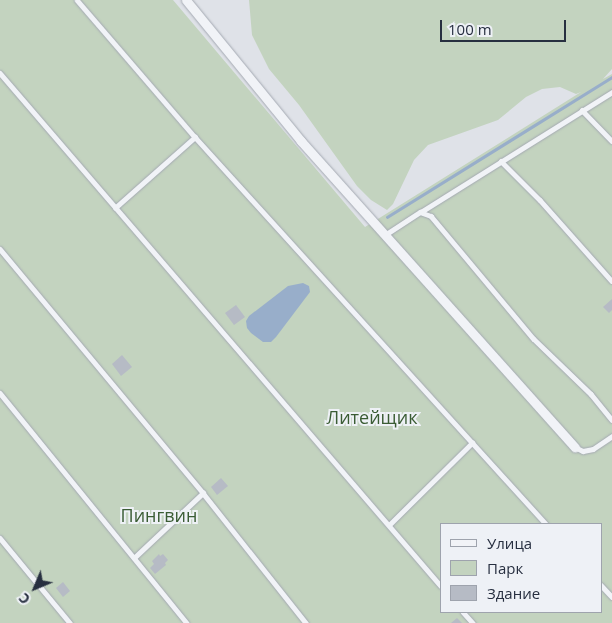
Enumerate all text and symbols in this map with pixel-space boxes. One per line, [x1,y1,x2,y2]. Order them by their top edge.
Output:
scale bar [442,10,568,42]
text: 100 m [448,19,492,39]
park label: Литейщик [326,406,418,428]
park label: Пингвин [121,504,197,526]
legend [440,523,602,613]
text: Улица [487,533,532,553]
text: Парк [487,558,523,578]
north arrow [10,563,60,613]
text: Здание [487,583,540,603]
text: С [14,589,34,609]

